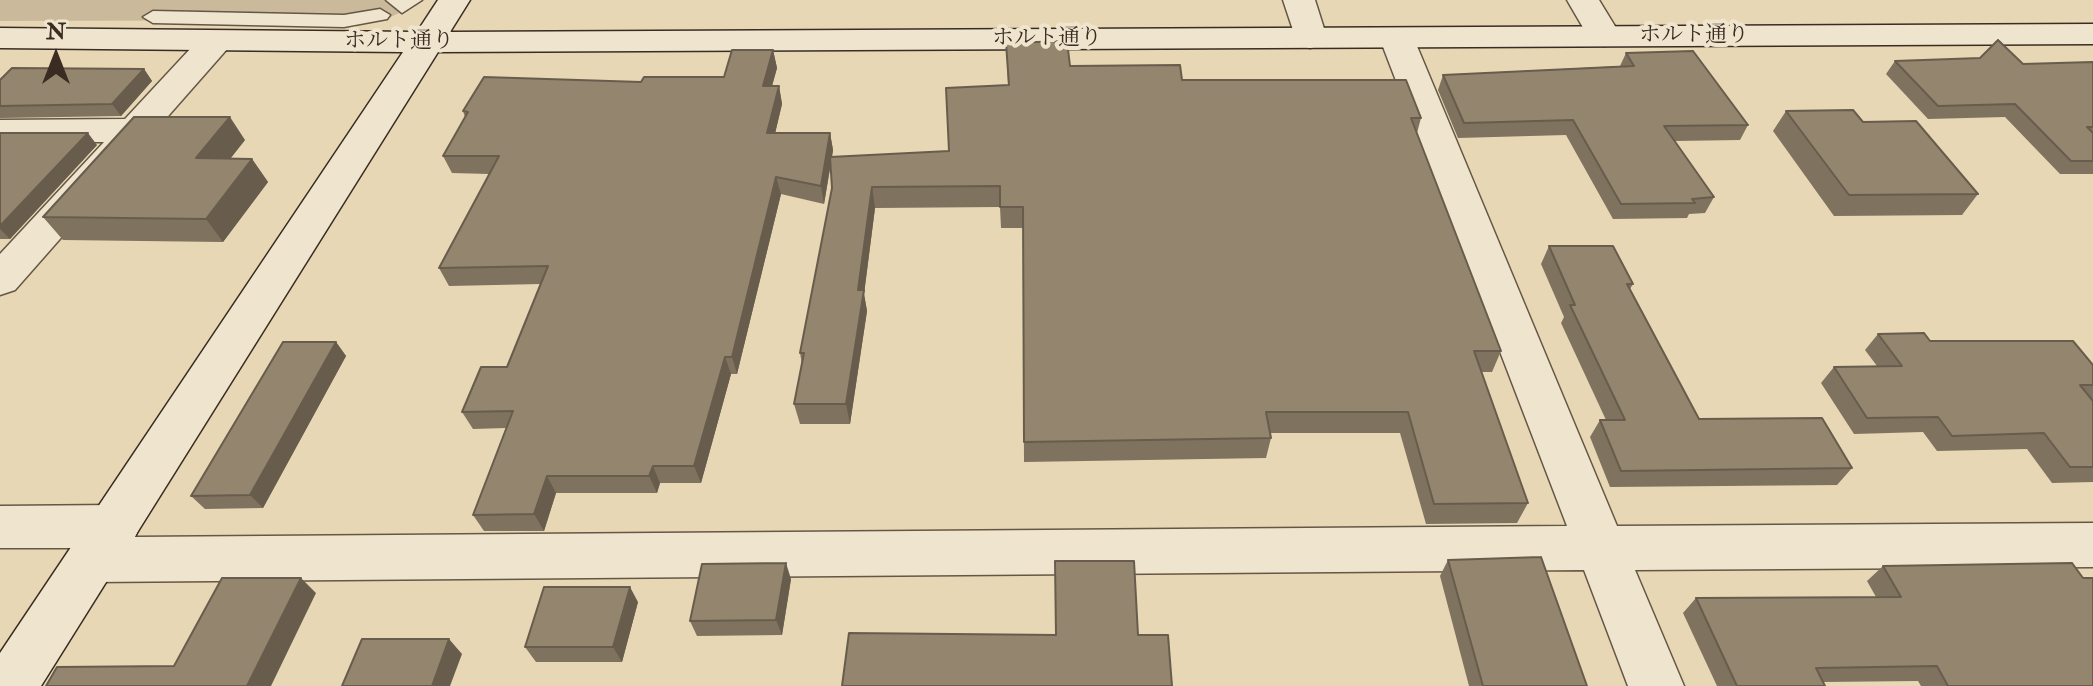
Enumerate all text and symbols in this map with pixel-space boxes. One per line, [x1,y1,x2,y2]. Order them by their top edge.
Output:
north arrow [16,16,96,96]
text: N [46,18,66,46]
street label: ホルト通り [1639,23,1749,49]
street label: ホルト通り [992,26,1102,52]
street label: ホルト通り [344,29,454,55]

